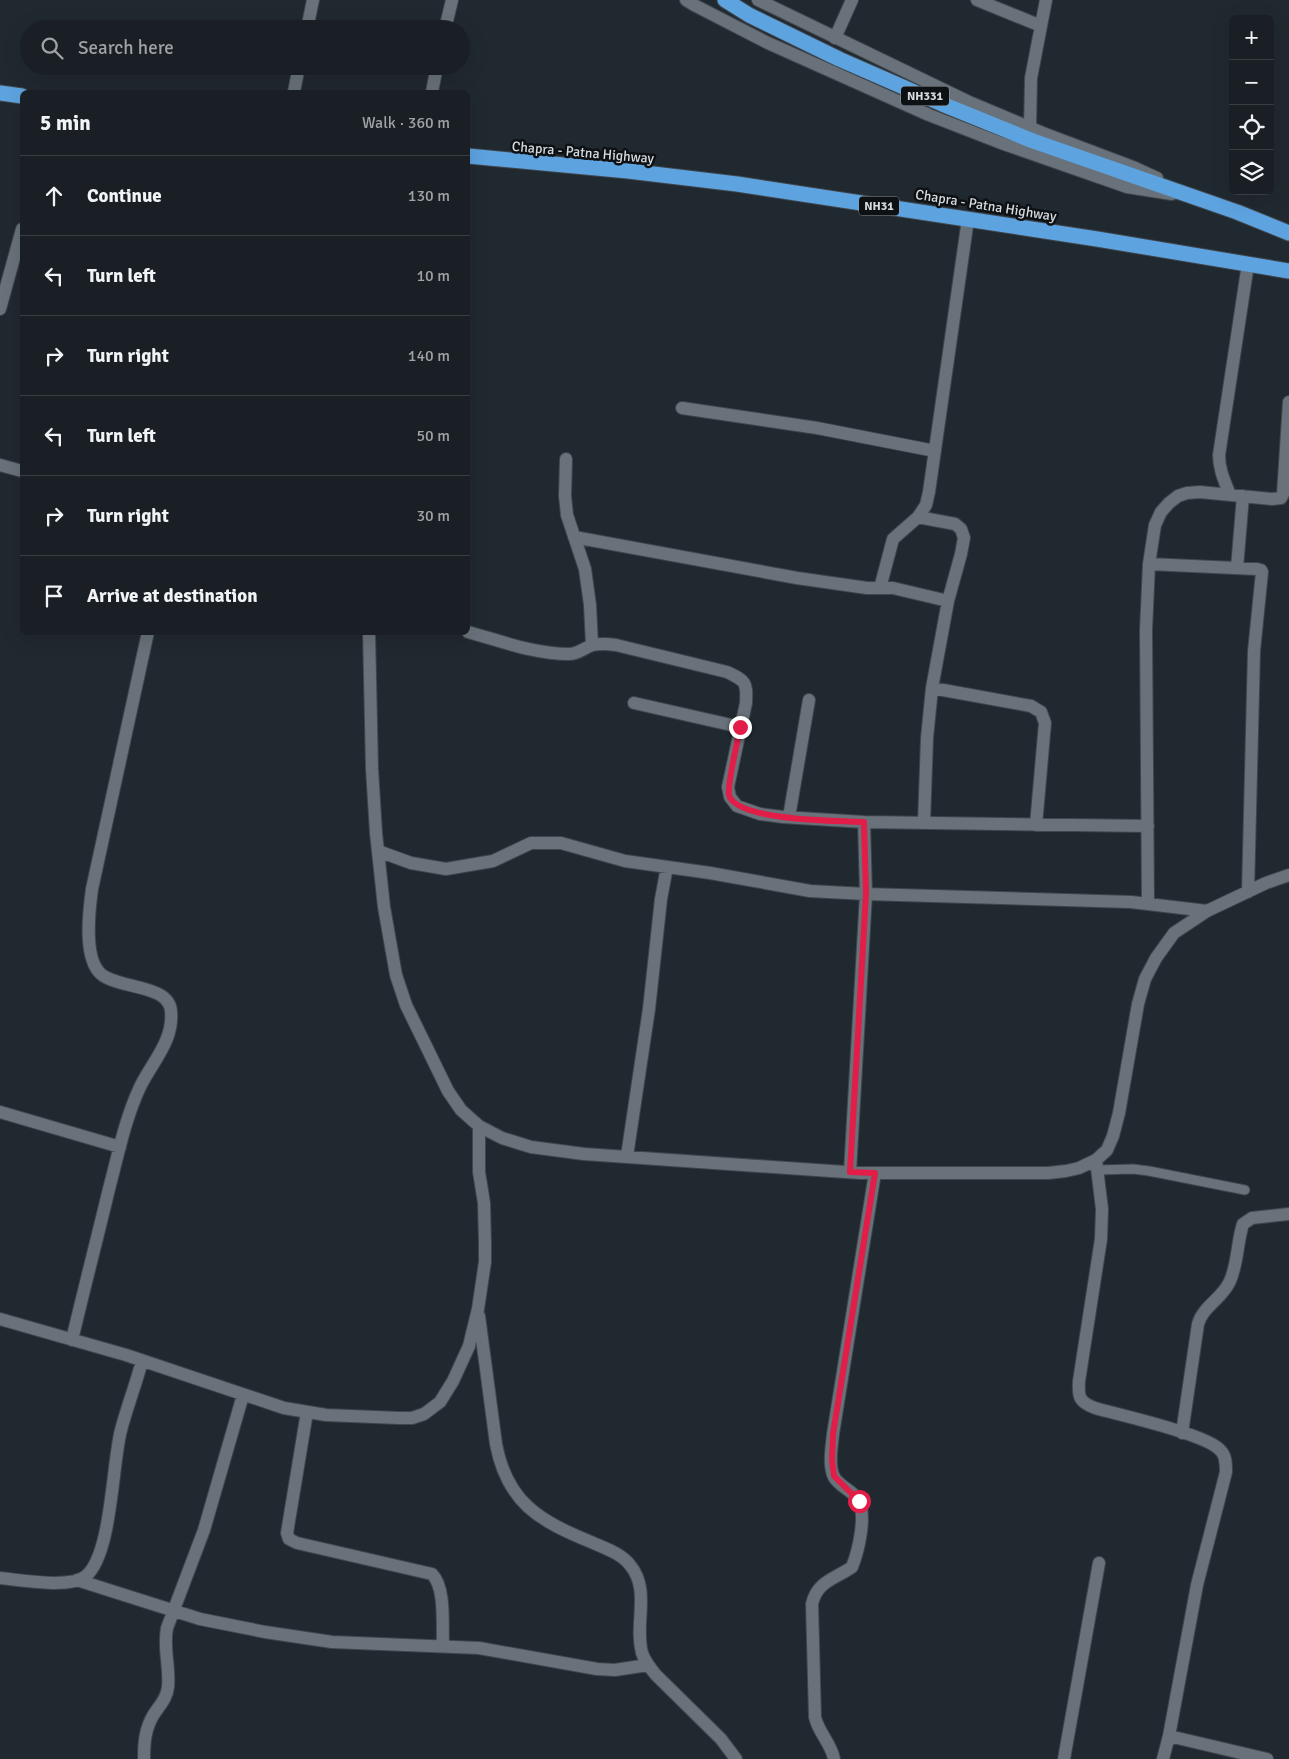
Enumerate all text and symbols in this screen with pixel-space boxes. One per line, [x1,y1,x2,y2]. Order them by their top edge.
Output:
map controls [1229,15,1274,195]
button: + [1229,15,1274,60]
search box [20,20,470,75]
icon: search [38,34,66,62]
text: Search here [78,36,174,60]
button: − [1229,60,1274,105]
road number: NH331 [901,86,949,105]
button: locate [1229,105,1274,150]
text: 5 min [40,110,91,136]
text: Walk · 360 m [362,113,450,133]
street label: Chapra - Patna Highway [511,138,655,167]
button: layers [1229,150,1274,195]
icon: ahead [40,182,68,210]
text: Continue [87,184,162,208]
text: 130 m [408,186,450,206]
street label: Chapra - Patna Highway [914,186,1058,225]
road number: NH31 [859,197,899,216]
icon: left [40,262,68,290]
text: Turn left [87,264,156,288]
text: 10 m [416,266,450,286]
icon: right [40,342,68,370]
text: Turn right [87,344,169,368]
text: 140 m [408,346,450,366]
icon: left [40,422,68,450]
text: Turn left [87,424,156,448]
text: 50 m [416,426,450,446]
icon: right [40,502,68,530]
text: Turn right [87,504,169,528]
text: 30 m [416,506,450,526]
icon: arrive [40,582,68,610]
text: Arrive at destination [87,584,258,608]
route end [729,716,752,739]
route start [848,1490,871,1513]

